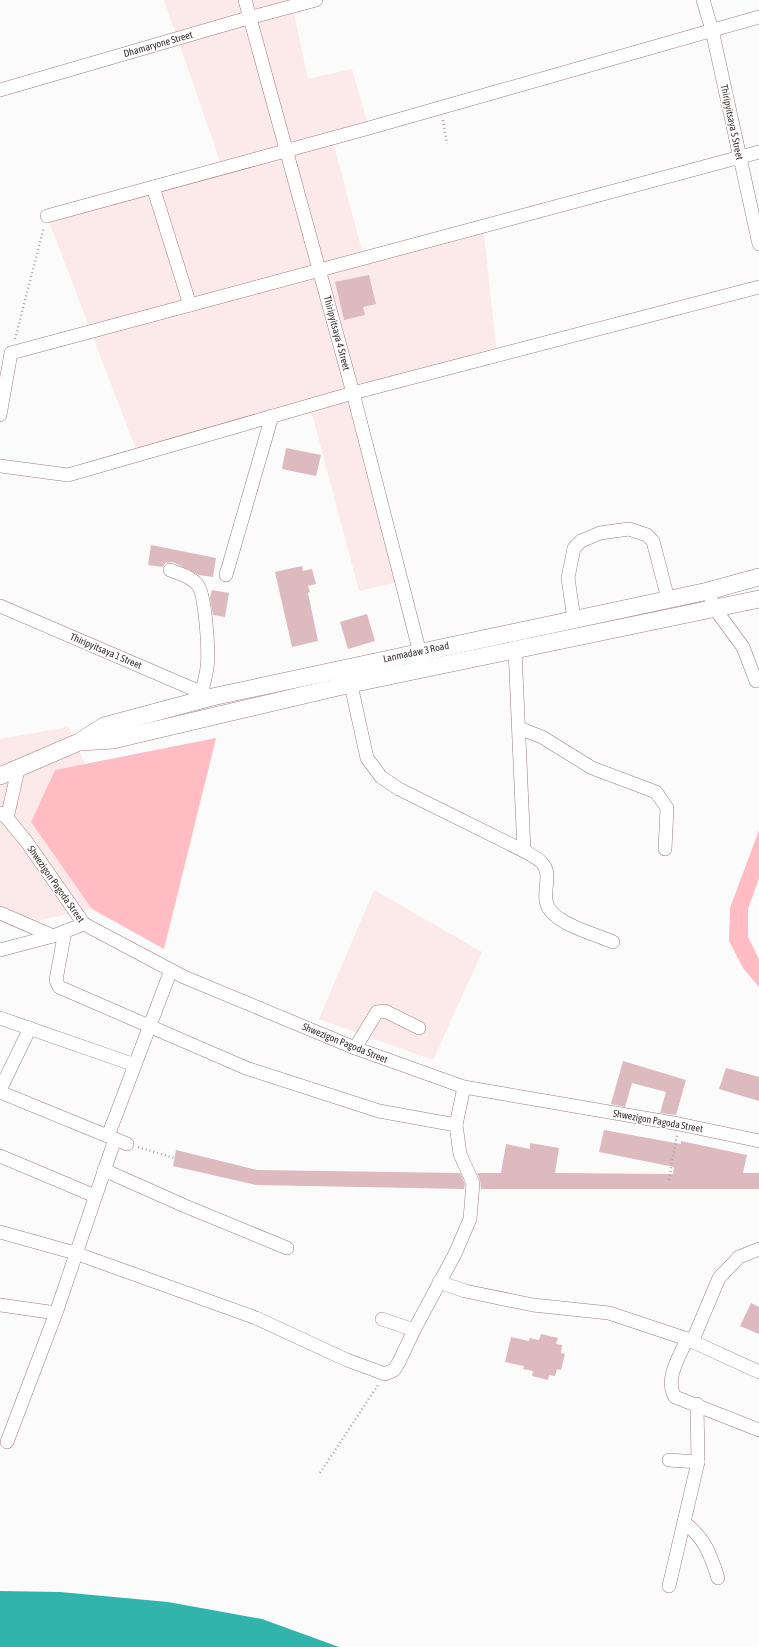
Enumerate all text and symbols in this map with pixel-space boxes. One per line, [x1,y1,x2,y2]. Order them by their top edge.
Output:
street label: Dhamaryone Street [122,29,194,59]
street label: Thiripyitsaya 5 Street [719,83,745,161]
street label: Thiripyitsaya 4 Street [322,295,352,372]
street label: Thiripyitsaya 1 Street [69,631,144,671]
street label: Lanmadaw 3 Road [382,640,450,664]
street label: Shwezigon Pagoda Street [25,843,87,925]
street label: Shwezigon Pagoda Street [301,1021,389,1065]
street label: Shwezigon Pagoda Street [612,1108,704,1134]

